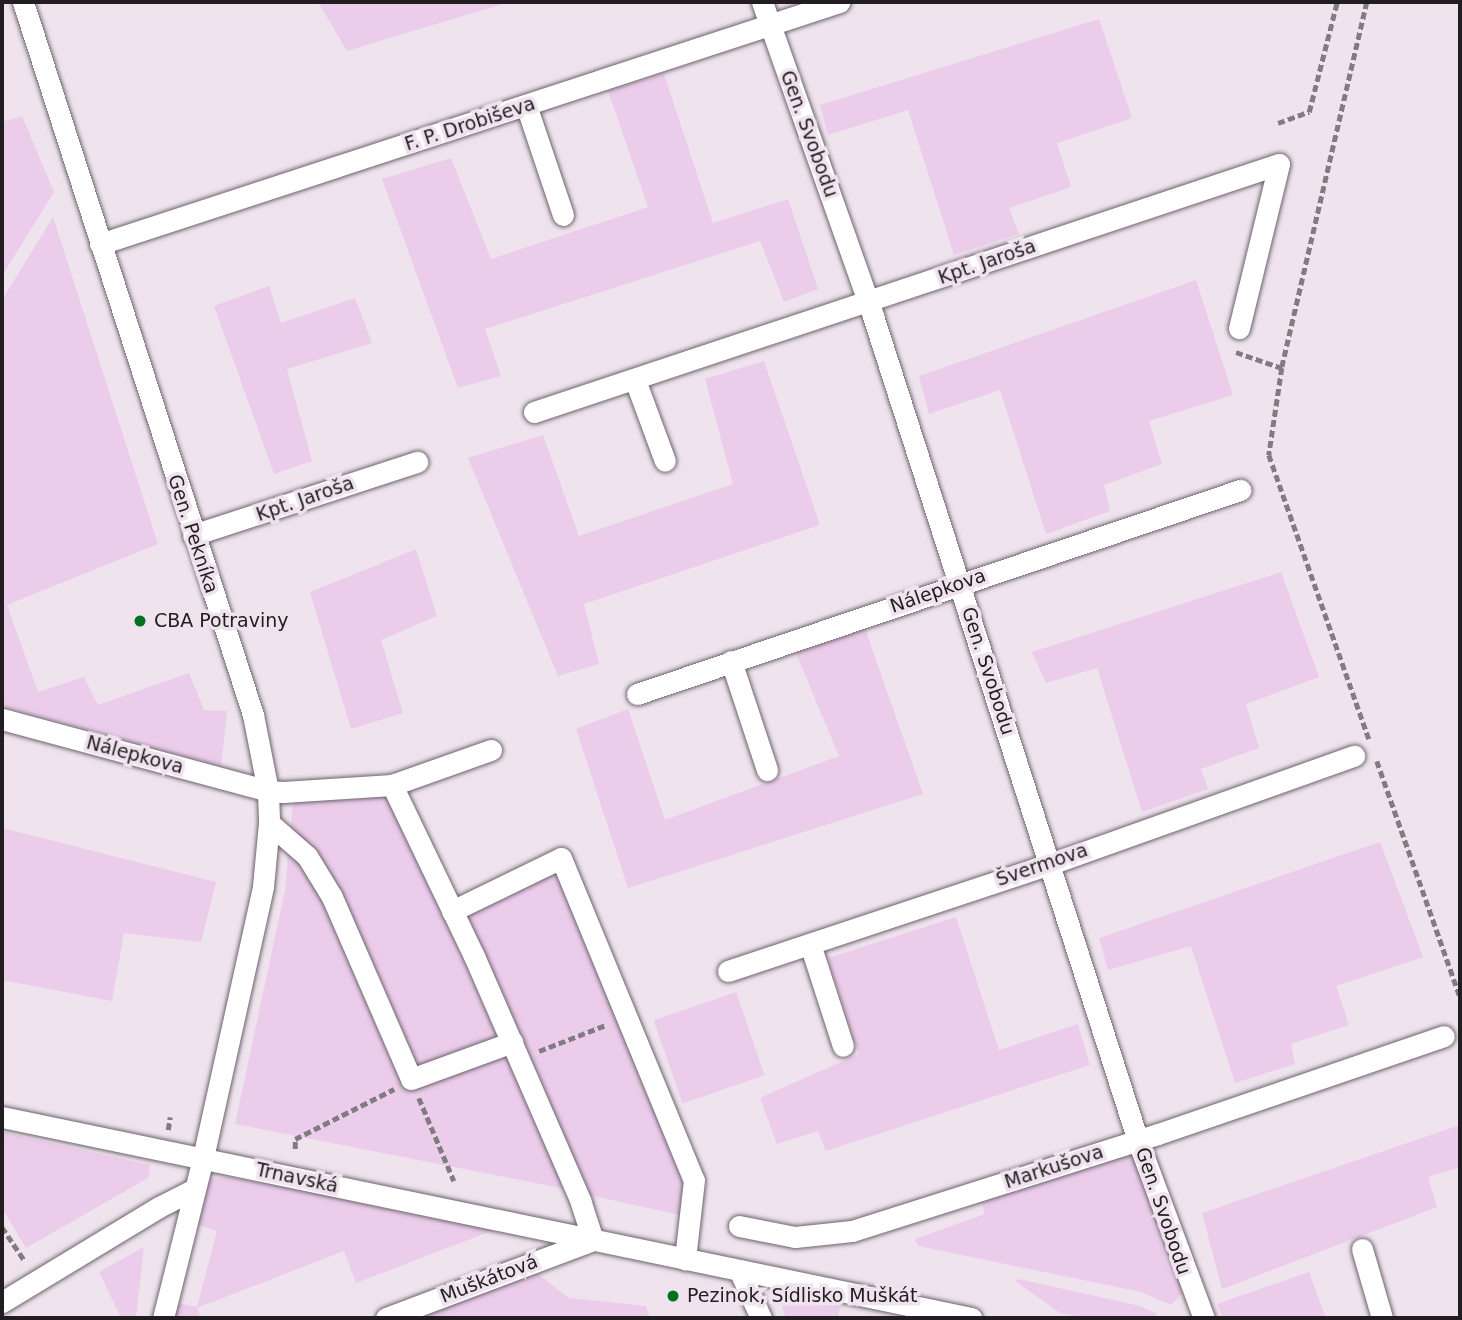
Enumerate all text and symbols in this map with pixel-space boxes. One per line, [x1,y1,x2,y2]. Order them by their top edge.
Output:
street label: Gen. Svobodu [776,67,842,201]
street label: F. P. Drobiševa [402,92,538,156]
street label: Kpt. Jaroša [935,235,1039,289]
street label: Gen. Pekníka [163,472,223,596]
street label: Kpt. Jaroša [253,472,357,526]
street label: Nálepkova [887,564,989,618]
street label: Gen. Svobodu [957,604,1019,738]
place label: CBA Potraviny [154,610,288,632]
marker: CBA Potraviny [132,613,148,629]
street label: Nálepkova [84,731,186,779]
street label: Švermova [993,839,1091,891]
street label: Markušova [1002,1140,1106,1194]
street label: Gen. Svobodu [1131,1144,1195,1278]
street label: Trnavská [254,1158,340,1198]
street label: Muškátová [437,1250,541,1308]
place label: Pezinok, Sídlisko Muškát [687,1285,917,1307]
marker: Pezinok, Sídlisko Muškát [665,1288,681,1304]

